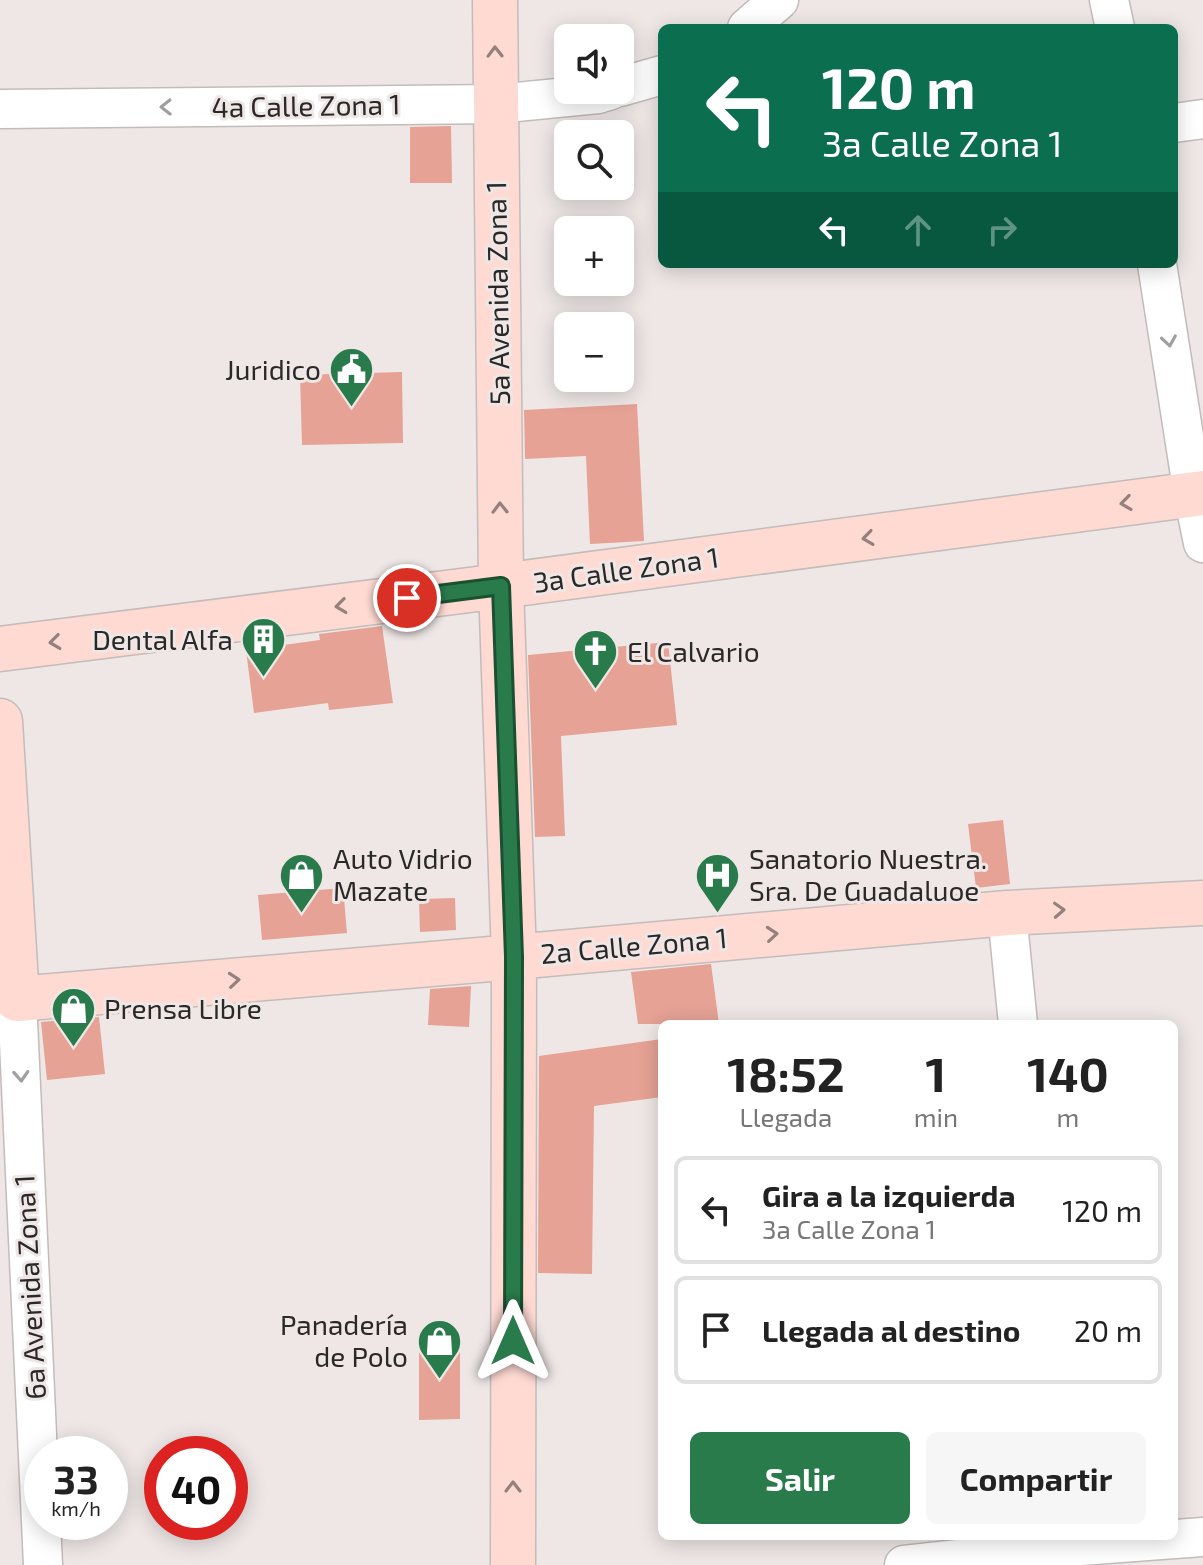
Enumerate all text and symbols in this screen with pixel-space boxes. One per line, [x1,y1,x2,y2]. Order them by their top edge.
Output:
map controls [554,24,634,392]
button: sound [554,24,634,104]
one-way arrow [486,45,504,58]
text: 120 m [822,53,976,120]
icon: left [690,56,794,160]
street label: 4a Calle Zona 1 [211,86,401,124]
one-way arrow [159,98,172,116]
button: search [554,120,634,200]
text: 3a Calle Zona 1 [822,121,1063,164]
street label: 5a Avenida Zona 1 [478,181,516,405]
icon: left [812,208,856,252]
icon: ahead [896,208,940,252]
icon: right [980,208,1024,252]
button: + [554,216,634,296]
button: − [554,312,634,392]
one-way arrow [1160,334,1177,348]
public building icon: Juridico [328,346,376,409]
place label: Juridico [225,352,321,386]
one-way arrow [1119,494,1133,511]
one-way arrow [492,501,509,514]
one-way arrow [861,529,874,546]
street label: 3a Calle Zona 1 [531,539,721,599]
pin [373,564,441,632]
icon: arrive [385,576,429,620]
one-way arrow [334,598,347,615]
building icon: Dental Alfa [240,616,288,679]
place label: Dental Alfa [92,622,233,656]
church icon: El Calvario [572,628,620,691]
one-way arrow [48,633,62,650]
place label: El Calvario [627,634,760,668]
place label: Auto Vidrio Mazate [333,841,473,907]
place label: Sanatorio Nuestra. Sra. De Guadaluoe [749,841,987,907]
shop icon: Auto Vidrio Mazate [278,851,326,914]
hospital icon: Sanatorio Nuestra. Sra. De Guadaluoe [694,851,742,914]
one-way arrow [1053,902,1066,919]
street label: 2a Calle Zona 1 [539,920,729,970]
one-way arrow [766,926,779,943]
one-way arrow [228,972,241,989]
shop icon: Prensa Libre [49,985,97,1048]
place label: Prensa Libre [104,991,262,1025]
text: 18:52 [727,1044,845,1102]
text: 1 [925,1044,946,1102]
text: 140 [1027,1044,1109,1102]
one-way arrow [12,1070,29,1083]
text: Llegada [739,1101,832,1132]
text: min [914,1101,958,1132]
text: m [1057,1101,1079,1132]
street label: 6a Avenida Zona 1 [6,1174,52,1400]
text: Gira a la izquierda [762,1177,1016,1213]
icon: left [694,1188,738,1232]
text: 120 m [1062,1192,1142,1228]
text: 3a Calle Zona 1 [762,1213,936,1244]
position arrow [471,1299,555,1383]
place label: Panadería de Polo [280,1307,408,1373]
icon: arrive [694,1308,738,1352]
text: Llegada al destino [762,1312,1021,1348]
text: 20 m [1074,1312,1142,1348]
shop icon: Panadería de Polo [415,1317,463,1380]
button: Salir [690,1432,910,1524]
button: Compartir [926,1432,1146,1524]
speed limit sign: 40 [144,1436,248,1540]
text: 33 [53,1454,99,1502]
one-way arrow [504,1480,522,1493]
text: km/h [51,1496,101,1520]

